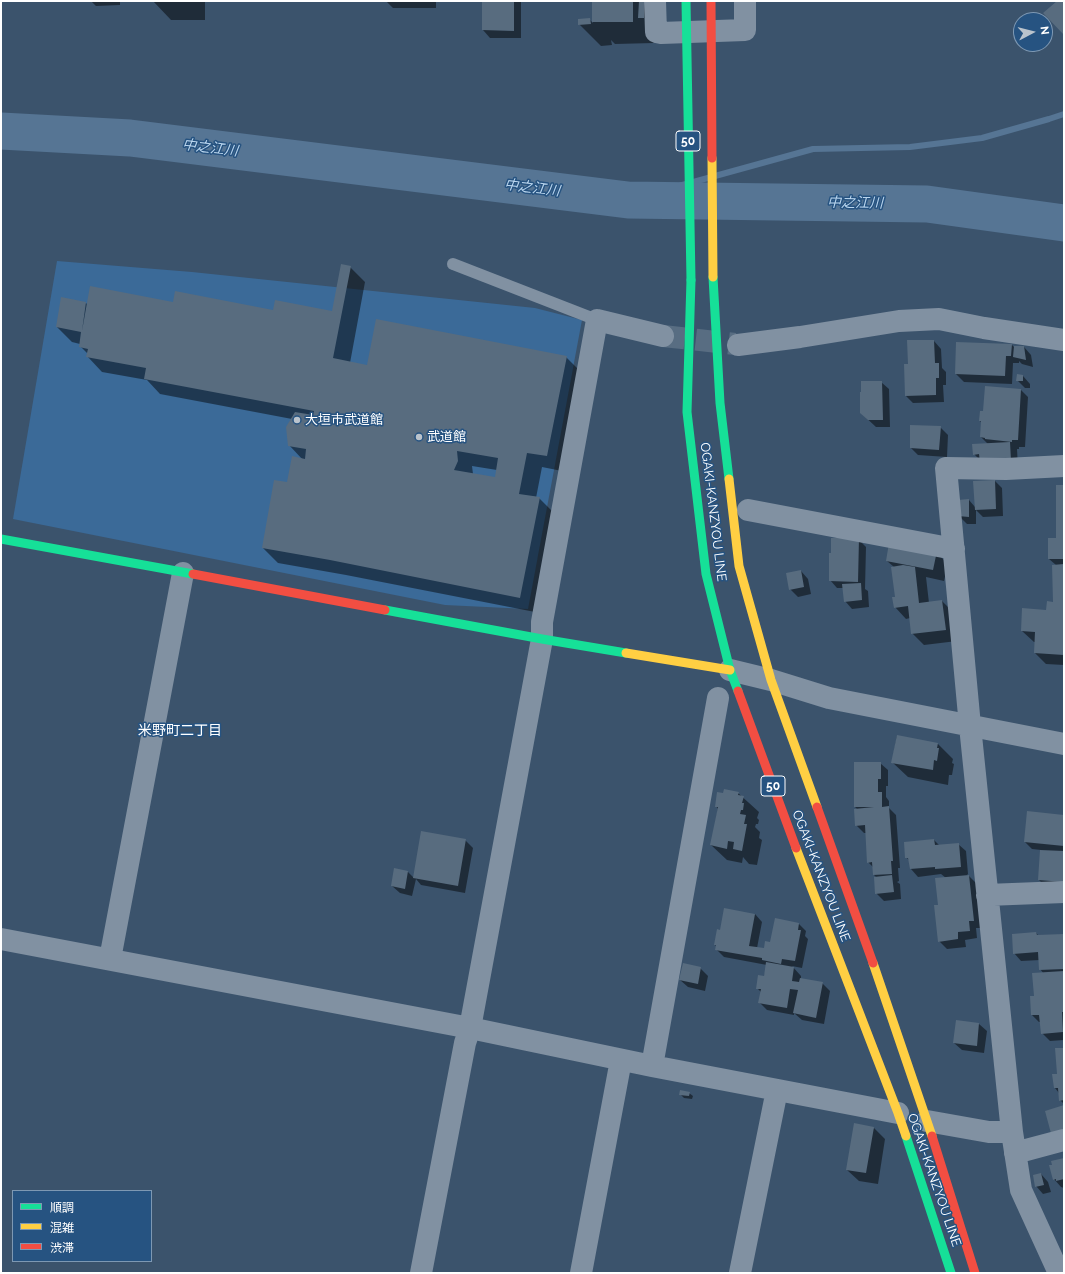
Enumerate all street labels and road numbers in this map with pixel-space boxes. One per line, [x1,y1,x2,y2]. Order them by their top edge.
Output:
road number: 50 [676,131,700,151]
street label: OGAKI-KANZYOU LINE [697,442,729,582]
road number: 50 [761,776,785,796]
street label: OGAKI-KANZYOU LINE [789,808,853,944]
street label: OGAKI-KANZYOU LINE [904,1111,964,1249]

